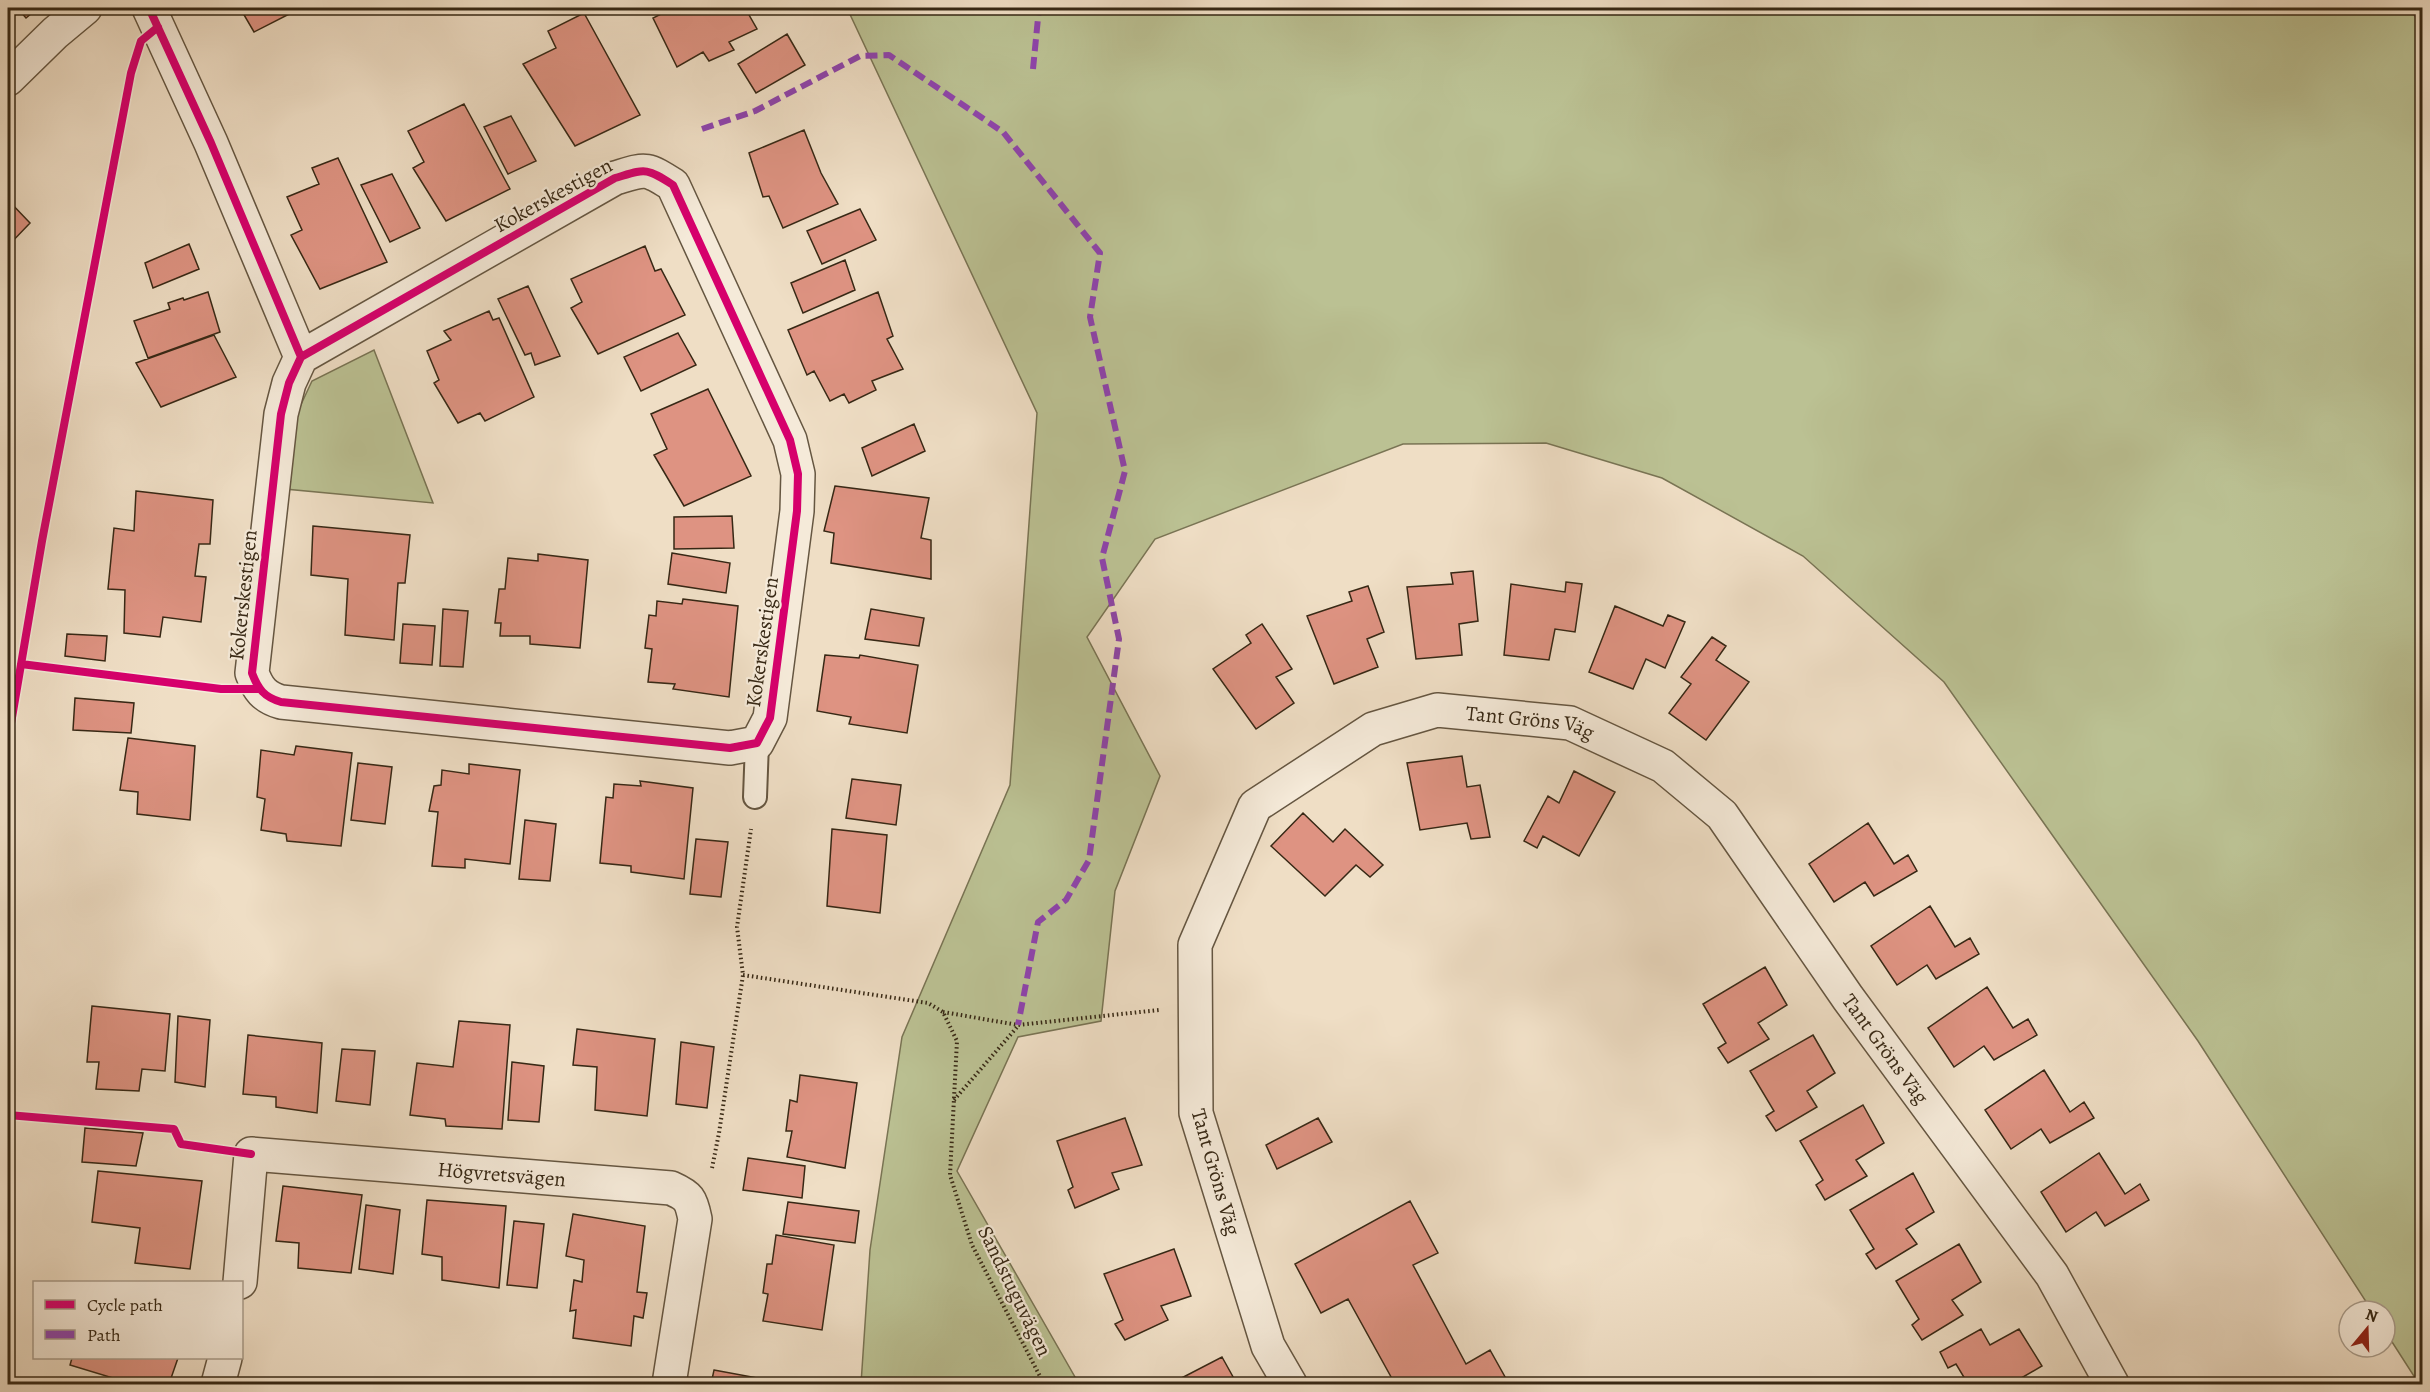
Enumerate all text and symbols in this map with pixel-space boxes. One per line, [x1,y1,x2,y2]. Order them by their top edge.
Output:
street label: Kokerskestigen [489,151,617,239]
street label: Kokerskestigen [222,528,264,662]
street label: Kokerskestigen [739,575,785,709]
street label: Tant Gröns Väg [1464,699,1600,747]
street label: Tant Gröns Väg [1836,988,1936,1110]
street label: Tant Gröns Väg [1185,1106,1248,1239]
street label: Högvretsvägen [436,1155,567,1193]
street label: Sandstuguvägen [971,1221,1059,1361]
legend [33,1281,243,1359]
text: Cycle path [87,1293,163,1317]
north arrow [2337,1299,2397,1359]
text: N [2362,1303,2381,1328]
text: Path [87,1323,121,1347]

